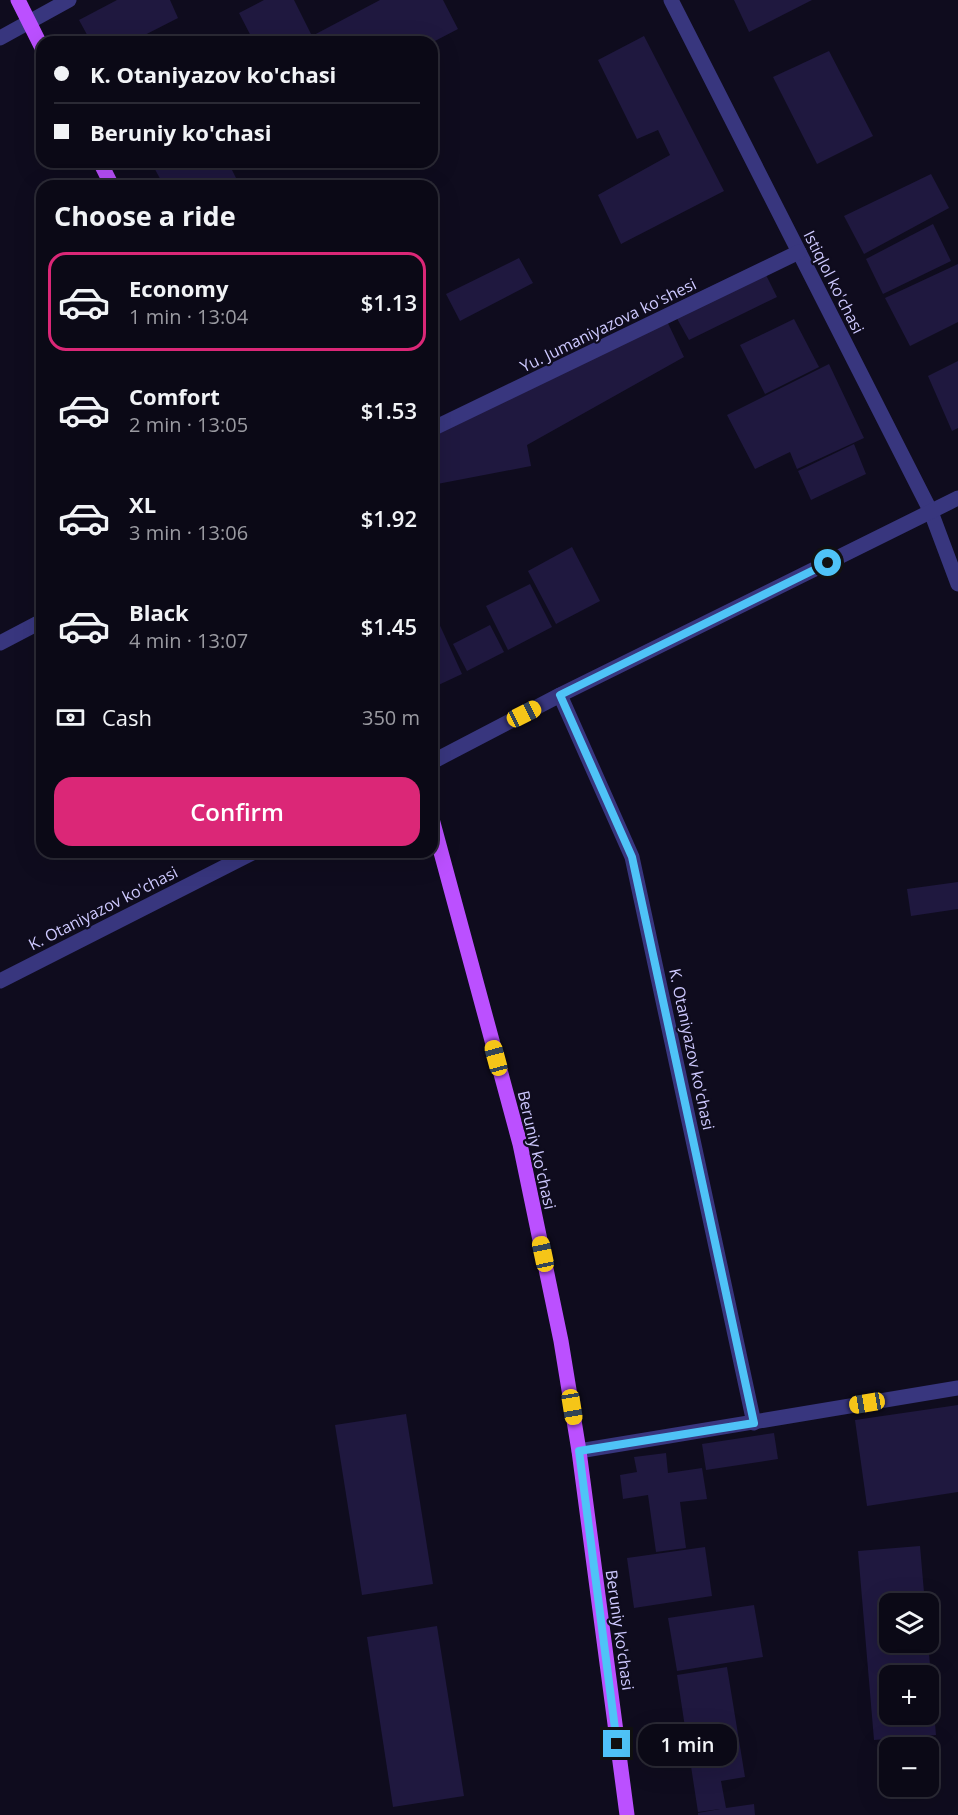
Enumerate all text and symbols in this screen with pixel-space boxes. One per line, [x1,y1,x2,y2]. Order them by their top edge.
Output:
text: K. Otaniyazov ko'chasi [90,59,336,89]
text: Beruniy ko'chasi [90,117,271,147]
text: Choose a ride [54,197,236,234]
street label: Istiqlol ko'chasi [799,227,869,337]
text: Economy [129,273,228,303]
street label: Yu. Jumaniyazova ko'shesi [516,273,700,377]
icon: car [57,275,111,329]
text: $1.13 [361,287,417,317]
text: 1 min · 13:04 [129,303,248,330]
text: Comfort [129,381,220,411]
icon: car [57,383,111,437]
text: $1.53 [361,395,417,425]
text: 2 min · 13:05 [129,411,248,438]
text: XL [129,489,156,519]
icon: car [57,491,111,545]
text: $1.92 [361,503,417,533]
text: 3 min · 13:06 [129,519,248,546]
route start [814,549,841,576]
text: Black [129,597,189,627]
icon: car [57,599,111,653]
text: $1.45 [361,611,417,641]
text: 4 min · 13:07 [129,627,248,654]
car [504,698,544,730]
icon: cash [54,701,87,734]
text: Cash [102,702,152,732]
text: 350 m [362,704,420,731]
button: Confirm [54,777,420,846]
street label: K. Otaniyazov ko'chasi [25,861,181,955]
street label: K. Otaniyazov ko'chasi [664,966,720,1132]
car [483,1038,509,1078]
street label: Beruniy ko'chasi [513,1088,561,1212]
car [530,1235,556,1273]
car [560,1388,584,1426]
car [848,1391,886,1415]
street label: Beruniy ko'chasi [601,1568,639,1692]
map controls [879,1593,939,1797]
button: layers [879,1593,939,1653]
button: + [879,1665,939,1725]
callout: 1 min [638,1723,737,1765]
route end [603,1730,630,1757]
text: 1 min [661,1731,715,1758]
button: − [879,1737,939,1797]

